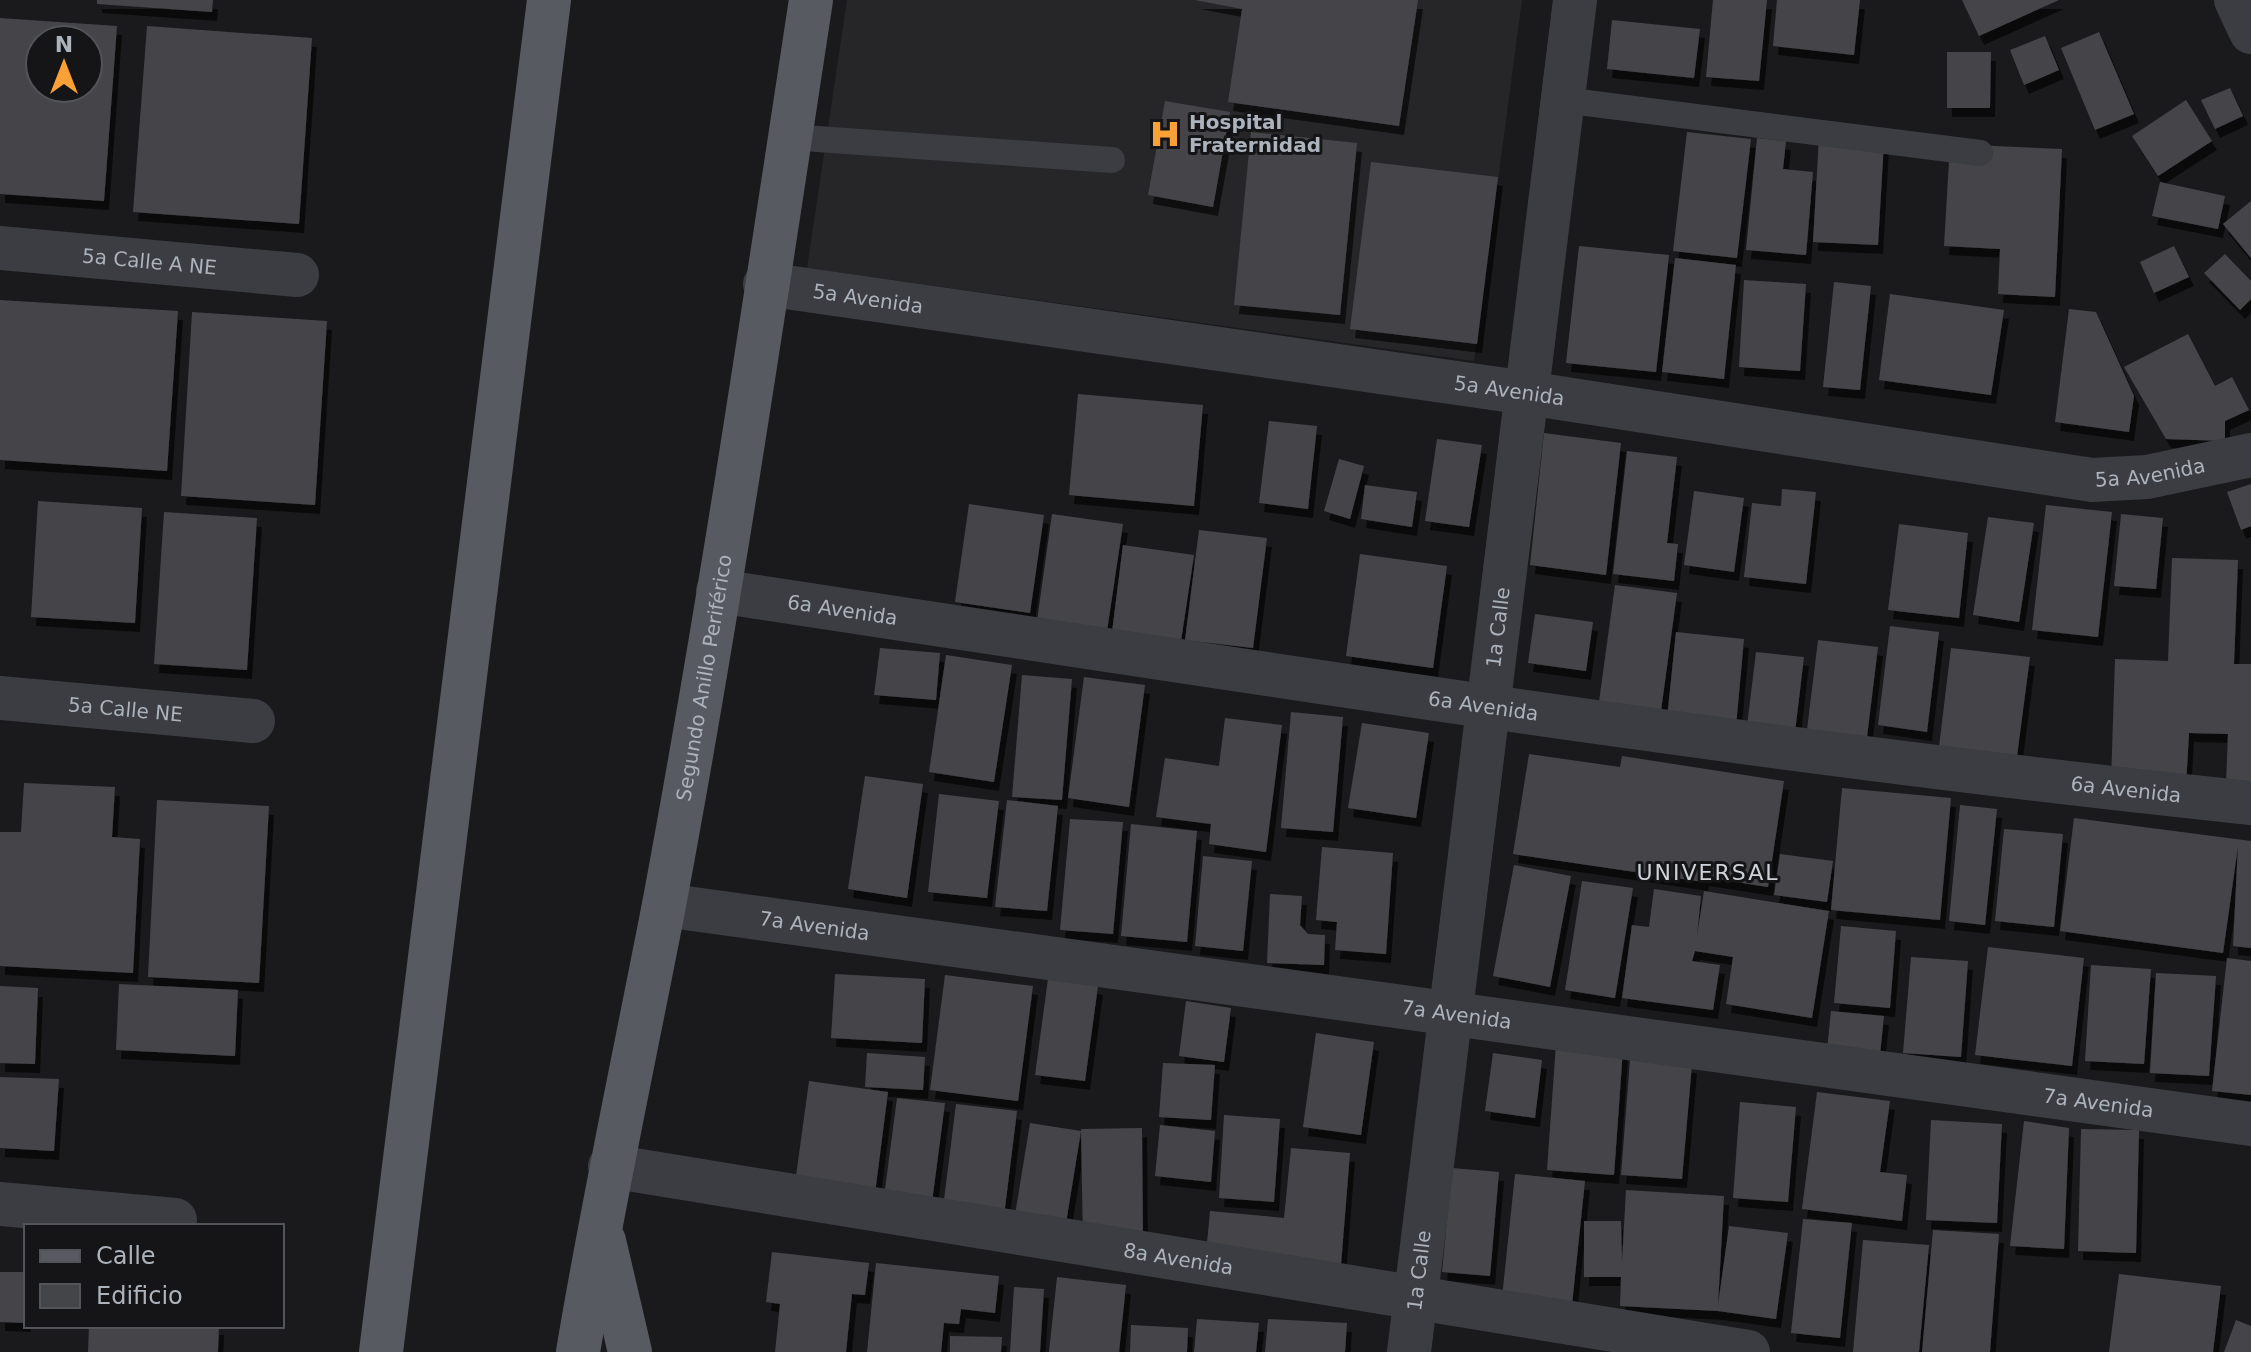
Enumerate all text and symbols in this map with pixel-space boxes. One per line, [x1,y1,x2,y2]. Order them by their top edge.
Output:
north arrow [24,24,104,104]
text: N [55,32,73,57]
place label: Hospital Fraternidad [1189,110,1321,157]
hospital icon: Hospital Fraternidad [1148,117,1182,151]
street label: 5a Calle A NE [81,244,218,280]
street label: 5a Avenida [811,279,925,318]
street label: 5a Avenida [1453,371,1566,411]
street label: 5a Avenida [2094,453,2207,492]
street label: Segundo Anillo Periférico [671,553,737,803]
street label: 1a Calle [1481,586,1515,669]
street label: 6a Avenida [786,590,899,630]
street label: 6a Avenida [1427,686,1540,726]
street label: 5a Calle NE [67,692,184,727]
street label: 6a Avenida [2069,771,2183,808]
district label: UNIVERSAL [1637,860,1779,885]
street label: 7a Avenida [758,906,871,945]
street label: 7a Avenida [1400,995,1513,1034]
street label: 7a Avenida [2042,1083,2155,1122]
legend [24,1224,284,1328]
street label: 1a Calle [1402,1229,1436,1312]
street label: 8a Avenida [1122,1238,1235,1280]
text: Calle [96,1242,156,1270]
text: Edificio [96,1282,183,1310]

